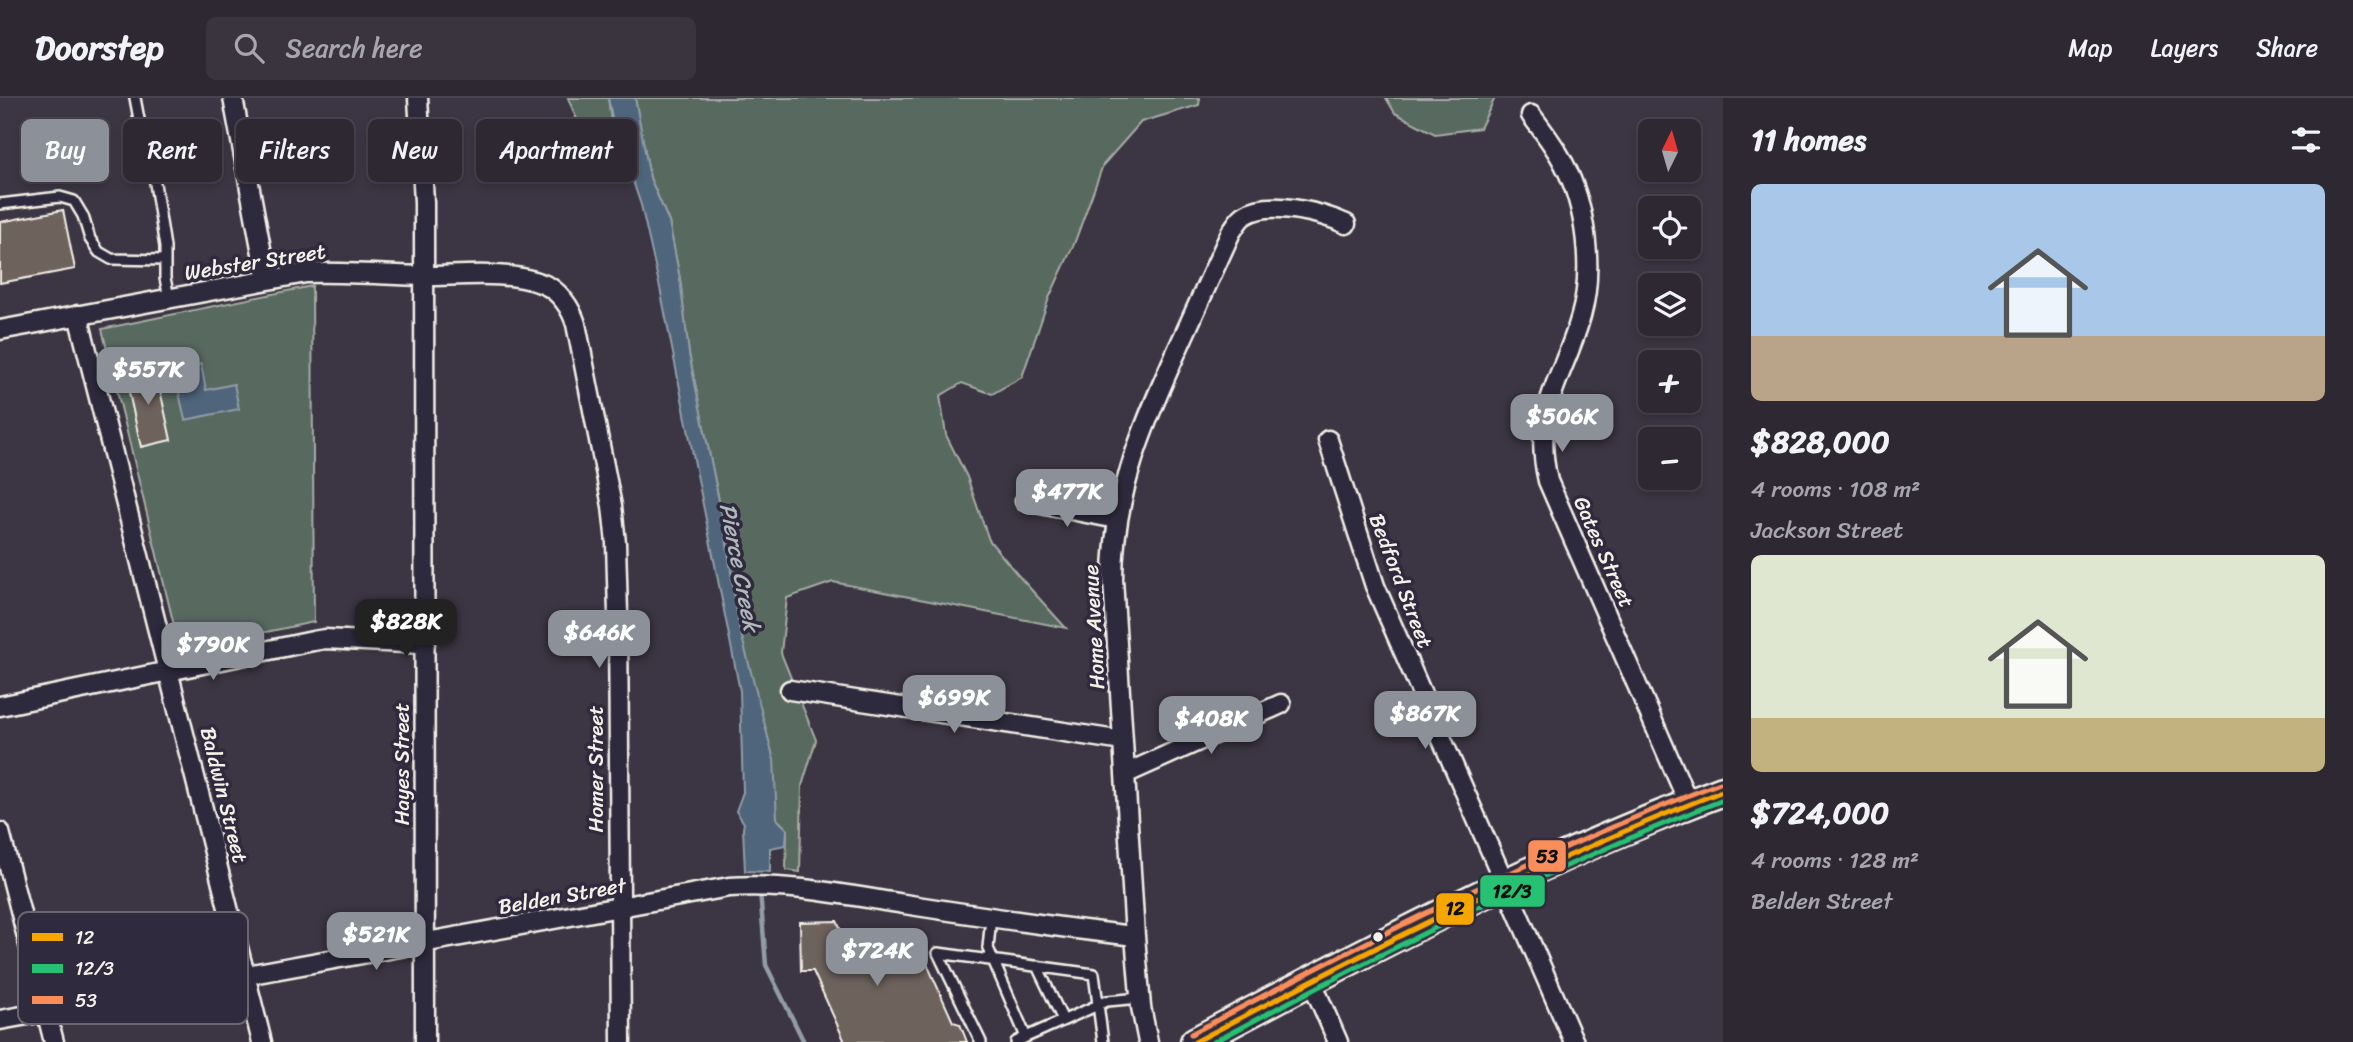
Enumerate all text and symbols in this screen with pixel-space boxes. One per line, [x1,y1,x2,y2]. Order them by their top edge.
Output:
search box [206,17,696,80]
text: Doorstep [35,19,164,77]
text: Search here [286,25,423,71]
text: Map [2068,27,2113,69]
text: Layers [2151,27,2218,69]
text: Share [2256,27,2318,69]
icon: search [230,29,268,67]
text: 11 homes [1751,113,1866,167]
chip: Buy [21,119,109,182]
chip: Rent [123,119,222,182]
chip: Filters [236,119,354,182]
chip: New [368,119,462,182]
chip: Apartment [476,119,637,182]
north arrow [1638,119,1701,182]
map controls [1638,119,1701,490]
icon: filters [2287,121,2325,159]
button: locate [1638,196,1701,259]
icon: home [1975,230,2101,356]
street label: Webster Street [182,232,328,292]
button: layers [1638,273,1701,336]
pin: $557K [99,348,197,407]
text: $557K [113,349,183,390]
button: + [1638,350,1701,413]
pin: $506K [1513,394,1611,454]
text: $506K [1526,396,1598,437]
text: $828,000 [1751,415,1890,469]
button: − [1638,427,1701,490]
text: 4 rooms · 108 m² [1751,469,1920,510]
pin: $477K [1018,470,1116,529]
text: $477K [1032,471,1102,512]
street label: Gates Street [1562,490,1646,614]
water label: Pierce Creek [707,500,773,637]
street label: Bedford Street [1358,508,1444,654]
text: Jackson Street [1751,510,1903,551]
street label: Home Avenue [1072,563,1116,690]
pin: $828K [357,600,455,659]
text: $828K [371,601,441,642]
icon: home [1975,601,2101,727]
pin: $646K [550,610,648,670]
text: $646K [564,612,634,653]
pin: $790K [164,622,262,682]
text: $790K [177,624,249,665]
pin: $699K [905,676,1003,735]
text: $699K [919,677,989,718]
pin: $867K [1376,692,1474,751]
text: $867K [1390,693,1460,734]
pin: $408K [1162,696,1260,756]
text: $408K [1175,698,1247,739]
street label: Hayes Street [383,703,421,825]
street label: Homer Street [577,706,615,832]
street label: Baldwin Street [189,723,259,867]
text: $724,000 [1751,786,1889,840]
line badge: 53 [1527,839,1567,873]
text: 53 [1536,840,1559,873]
text: 4 rooms · 128 m² [1751,840,1919,881]
street label: Belden Street [495,866,630,926]
line badge: 12/3 [1479,874,1546,908]
text: 12/3 [1493,875,1532,908]
text: Belden Street [1751,881,1892,922]
line badge: 12 [1435,892,1475,926]
text: 12 [1445,892,1465,925]
legend [18,912,248,1024]
pin: $521K [327,912,425,972]
text: $521K [343,914,409,955]
text: 12 [75,921,94,954]
pin: $724K [828,928,926,988]
text: $724K [842,930,912,971]
unlabelled marker [1371,930,1385,944]
text: 12/3 [75,952,115,985]
text: 53 [75,984,98,1017]

